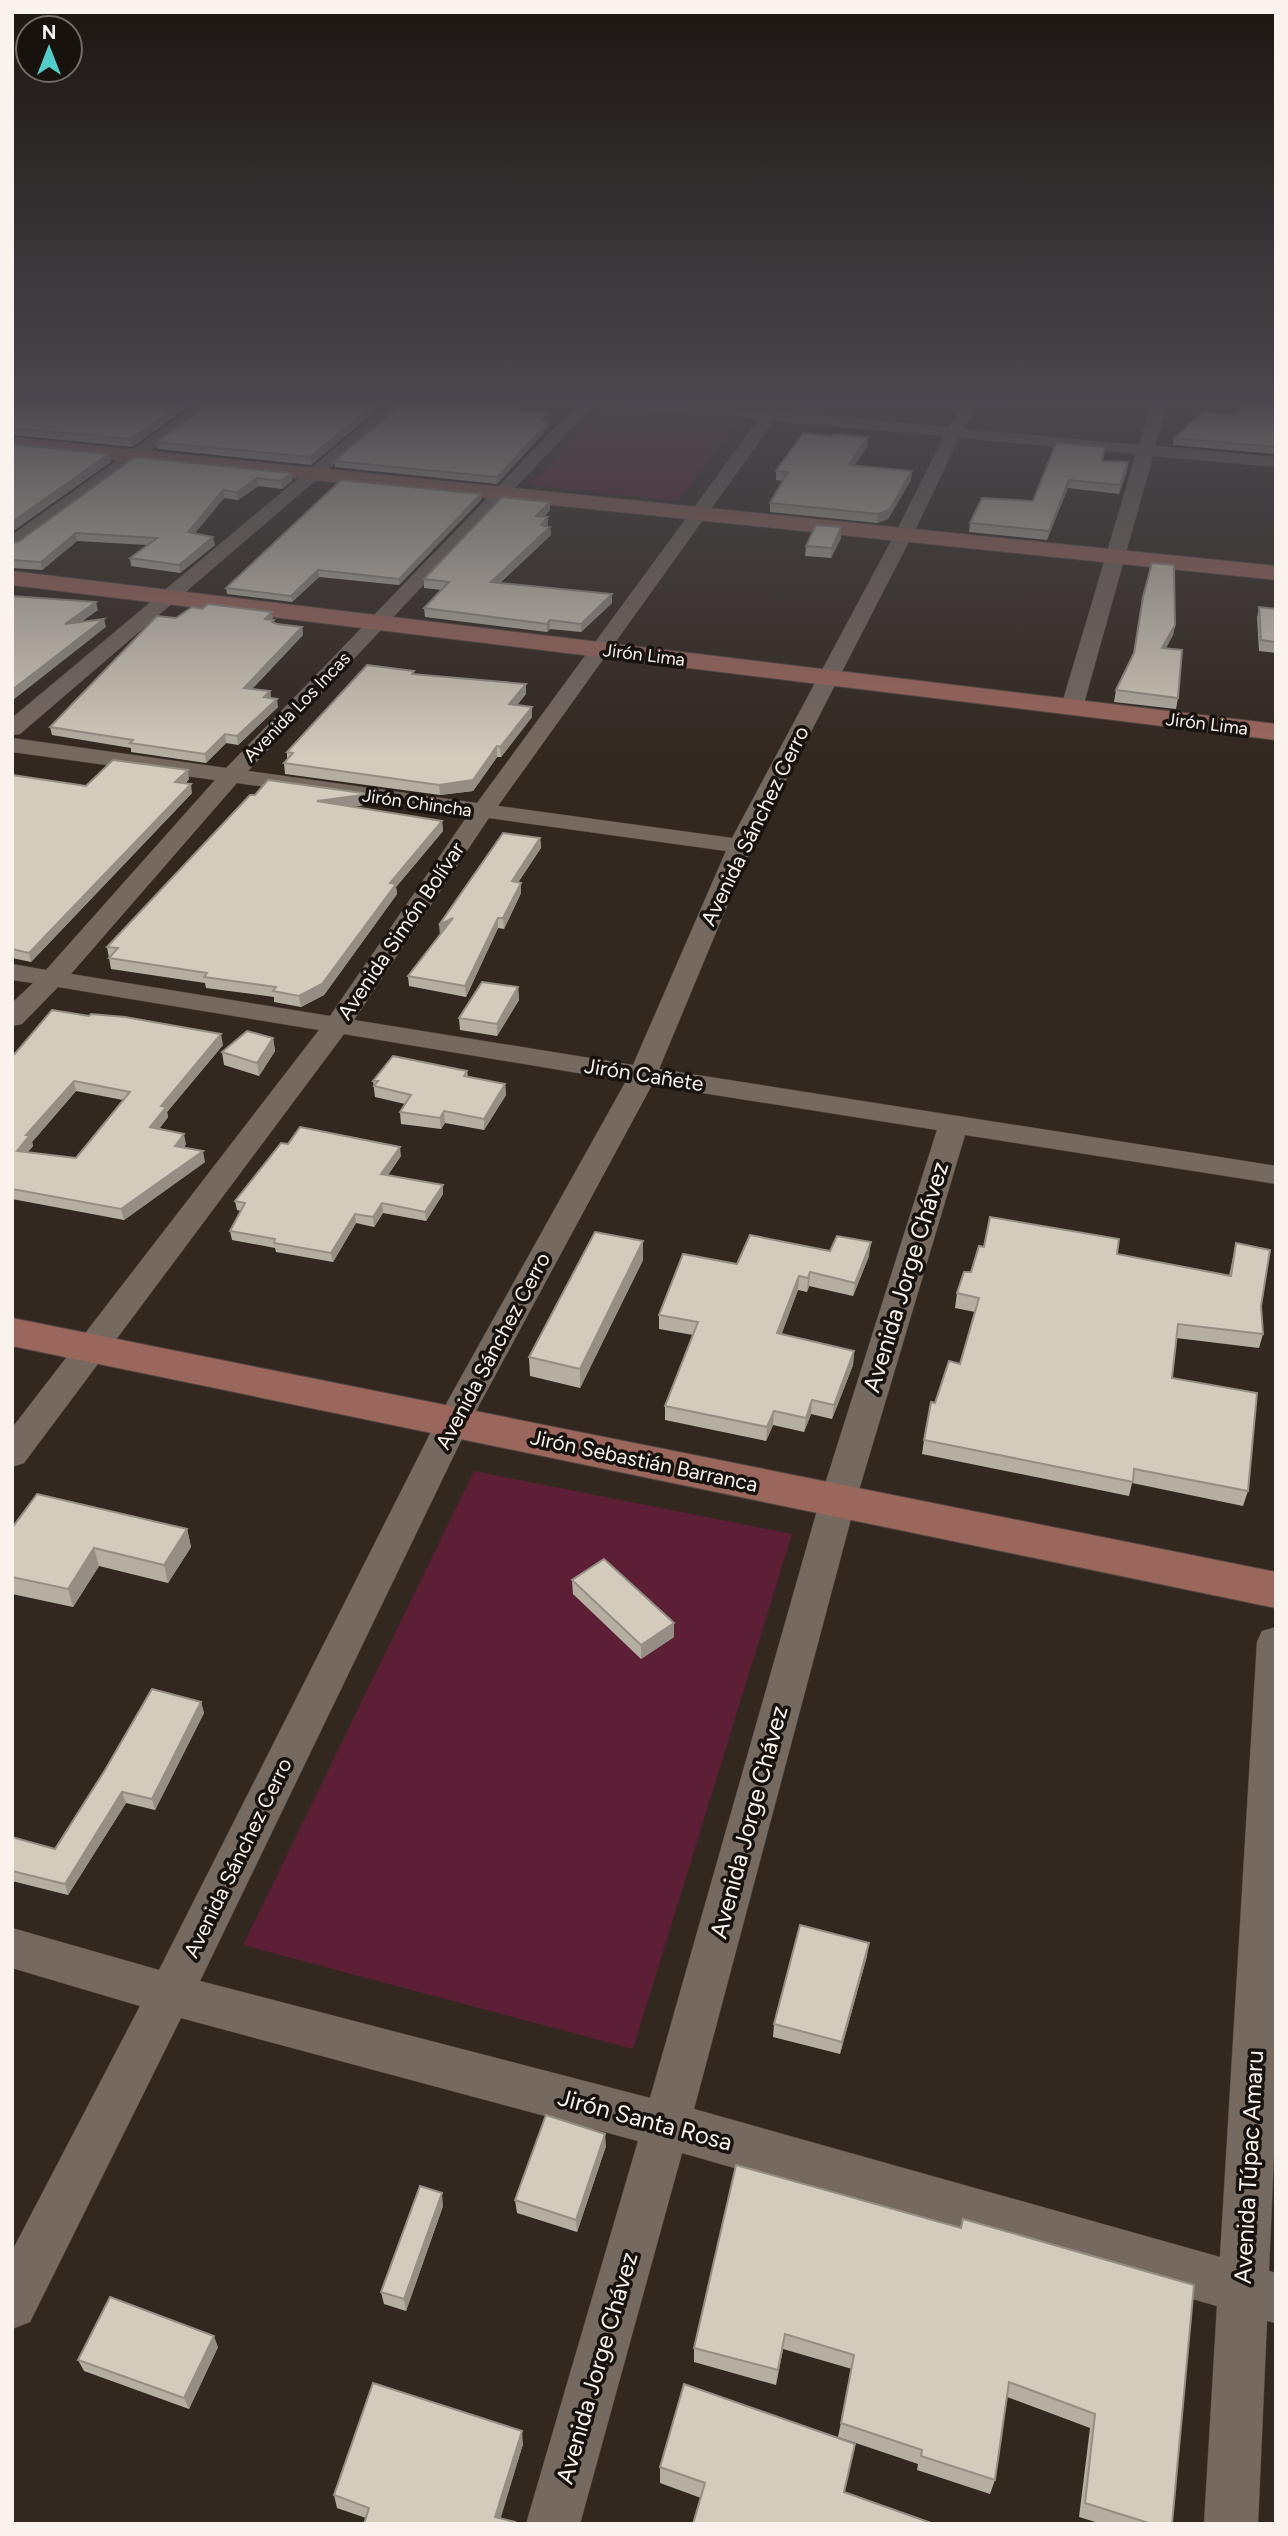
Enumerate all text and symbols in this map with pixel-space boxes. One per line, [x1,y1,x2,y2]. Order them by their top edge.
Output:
north arrow [14,14,84,84]
text: N [42,21,56,44]
street label: Jirón Lima [602,639,686,671]
street label: Avenida Los Incas [239,647,355,767]
street label: Jirón Lima [1165,708,1249,740]
street label: Avenida Sánchez Cerro [695,722,814,930]
street label: Jirón Chincha [361,784,473,822]
street label: Avenida Simón Bolívar [332,837,469,1024]
street label: Jirón Cañete [583,1053,705,1096]
street label: Avenida Jorge Chávez [857,1158,954,1396]
street label: Avenida Sánchez Cerro [430,1248,555,1453]
street label: Jirón Sebastián Barranca [528,1424,760,1497]
street label: Avenida Jorge Chávez [703,1702,794,1941]
street label: Avenida Sánchez Cerro [178,1754,297,1962]
street label: Avenida Túpac Amaru [1228,2050,1269,2284]
street label: Jirón Santa Rosa [555,2082,735,2157]
street label: Avenida Jorge Chávez [550,2249,644,2487]

